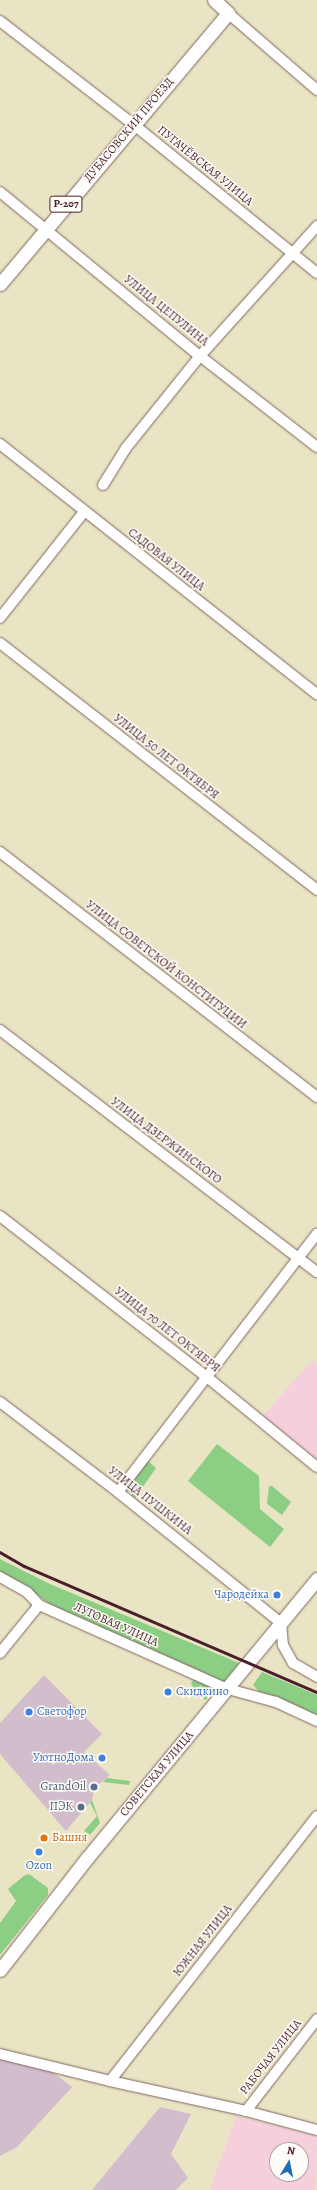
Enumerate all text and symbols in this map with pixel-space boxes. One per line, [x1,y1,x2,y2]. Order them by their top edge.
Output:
street label: ДУБАСОВСКИЙ ПРОЕЗД [81,75,177,185]
street label: ПУГАЧЁВСКАЯ УЛИЦА [154,123,256,209]
road number: Р-207 [49,195,83,213]
street label: УЛИЦА ЦЕПУЛИНА [121,272,211,350]
street label: САДОВАЯ УЛИЦА [125,526,207,594]
street label: УЛИЦА 50 ЛЕТ ОКТЯБРЯ [110,711,222,803]
street label: УЛИЦА СОВЕТСКОЙ КОНСТИТУЦИИ [83,898,249,1032]
street label: УЛИЦА ДЗЕРЖИНСКОГО [108,1095,224,1187]
street label: УЛИЦА 70 ЛЕТ ОКТЯБРЯ [111,1284,223,1376]
street label: УЛИЦА ПУШКИНА [105,1464,195,1538]
place label: Чародейка [214,1588,269,1602]
marker: Чародейка [272,1590,282,1600]
street label: ЛУГОВАЯ УЛИЦА [71,1600,161,1650]
place label: Скидкино [176,1685,229,1699]
marker: Скидкино [163,1687,173,1697]
place label: Светофор [37,1705,87,1719]
marker: Светофор [24,1707,34,1717]
street label: СОВЕТСКАЯ УЛИЦА [117,1728,197,1820]
place label: УютноДома [33,1751,94,1765]
marker: УютноДома [97,1753,107,1763]
place label: GrandOil [41,1780,86,1794]
marker: GrandOil [89,1782,99,1792]
place label: ПЭК [49,1800,73,1814]
marker: ПЭК [76,1802,86,1812]
place label: Башня [52,1831,87,1845]
marker: Башня [39,1833,49,1843]
marker: Ozon [34,1847,44,1857]
place label: Ozon [26,1859,52,1873]
street label: ЮЖНАЯ УЛИЦА [170,1902,236,1980]
street label: РАБОЧАЯ УЛИЦА [237,2017,305,2097]
north arrow [269,2142,309,2182]
text: N [286,2143,296,2159]

